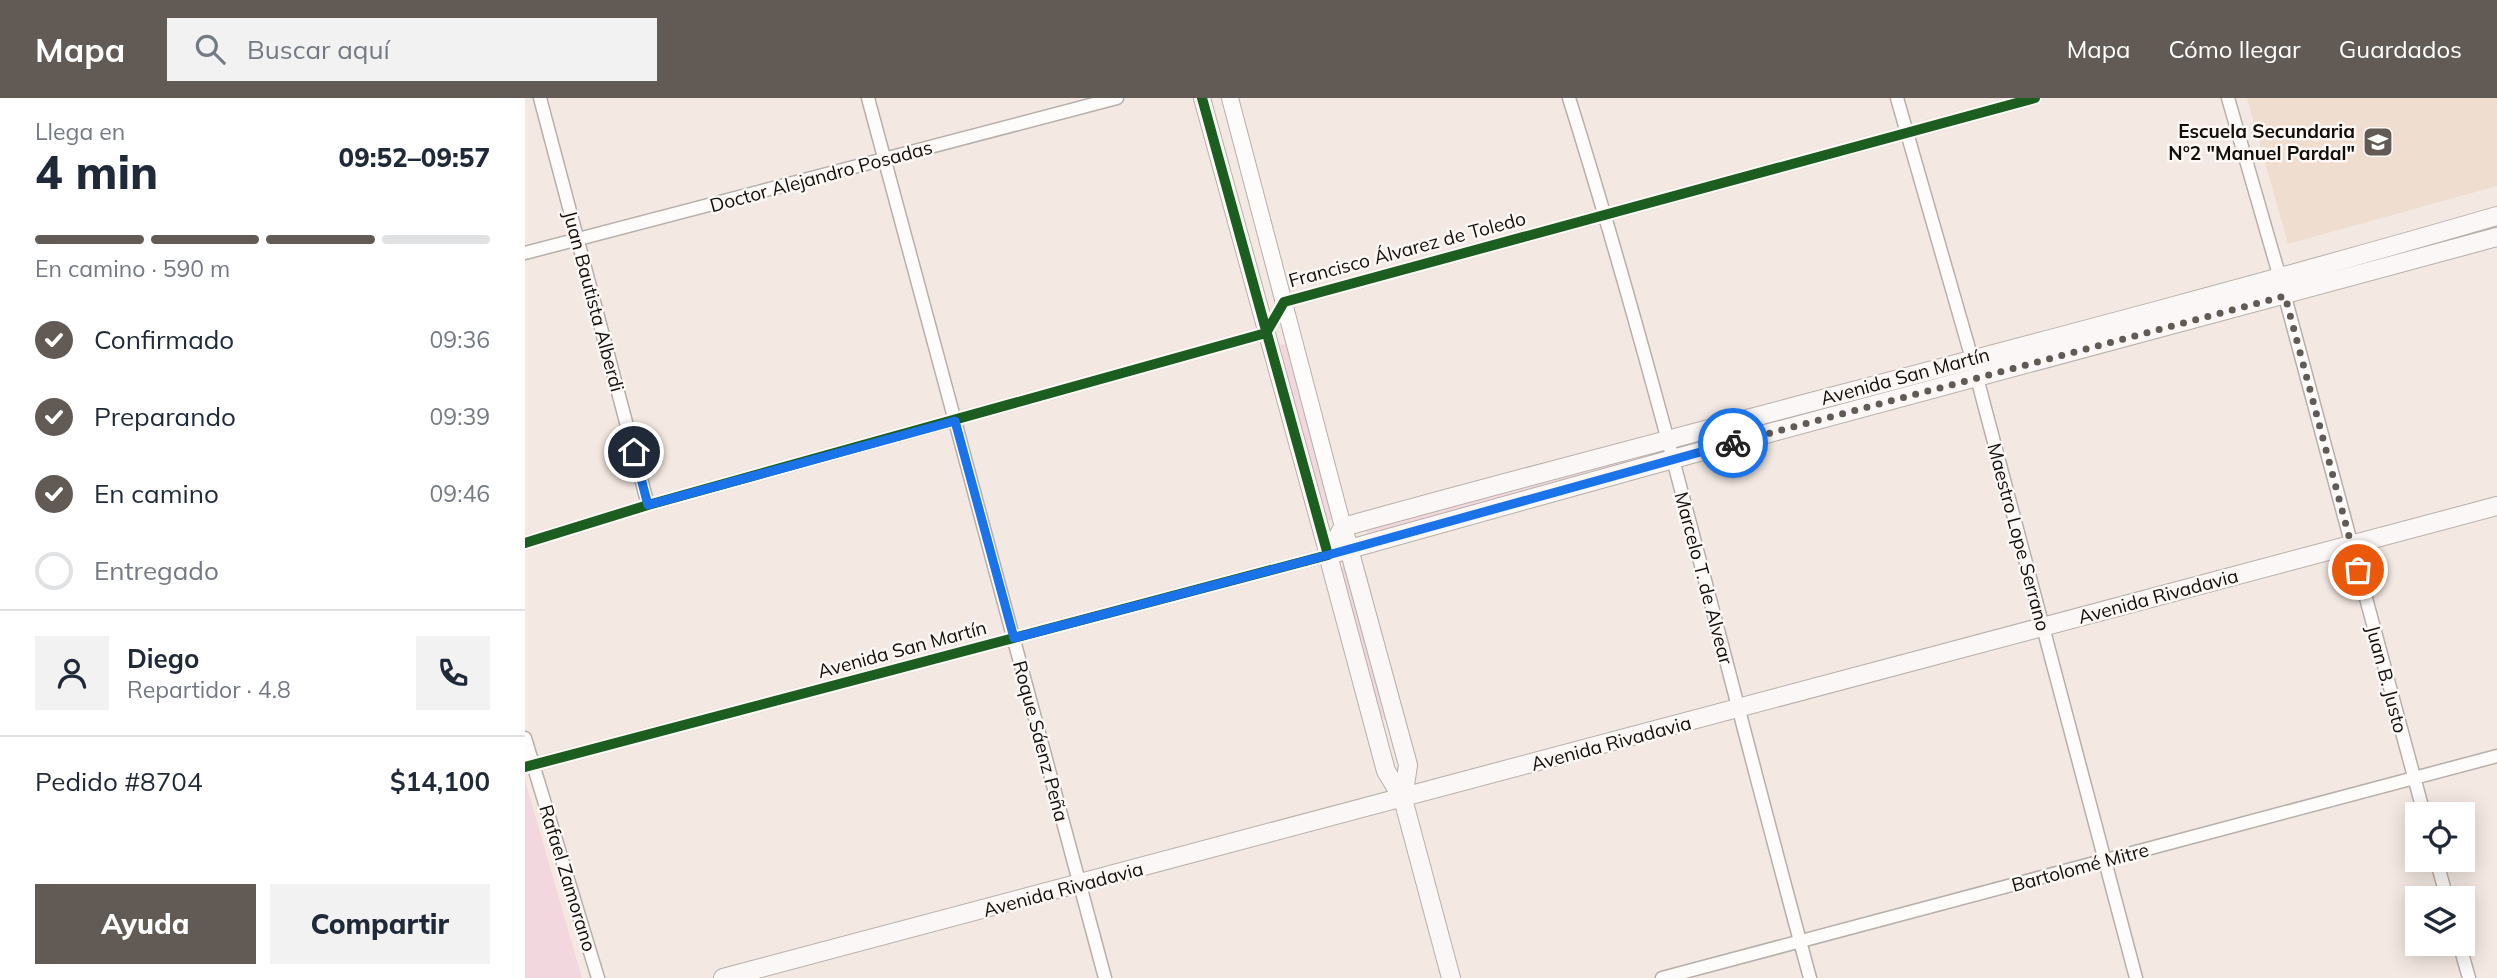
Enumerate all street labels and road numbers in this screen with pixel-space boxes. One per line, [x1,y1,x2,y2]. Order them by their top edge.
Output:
street label: Doctor Alejandro Posadas [707,135,935,217]
street label: Francisco Álvarez de Toledo [1286,206,1528,292]
street label: Juan Bautista Alberdi [558,208,630,394]
street label: Avenida San Martín [1818,342,1992,410]
street label: Maestro Lope Serrano [1982,440,2056,634]
street label: Marcelo T. de Alvear [1669,489,1739,667]
street label: Avenida Rivadavia [2075,563,2241,629]
street label: Avenida San Martín [815,615,989,683]
street label: Juan B. Justo [2361,622,2413,736]
street label: Roque Sáenz Peña [1008,658,1074,824]
street label: Avenida Rivadavia [1528,710,1694,776]
street label: Rafael Zamorano [534,802,602,954]
street label: Bartolomé Mitre [2009,837,2151,897]
street label: Avenida Rivadavia [980,856,1146,922]

